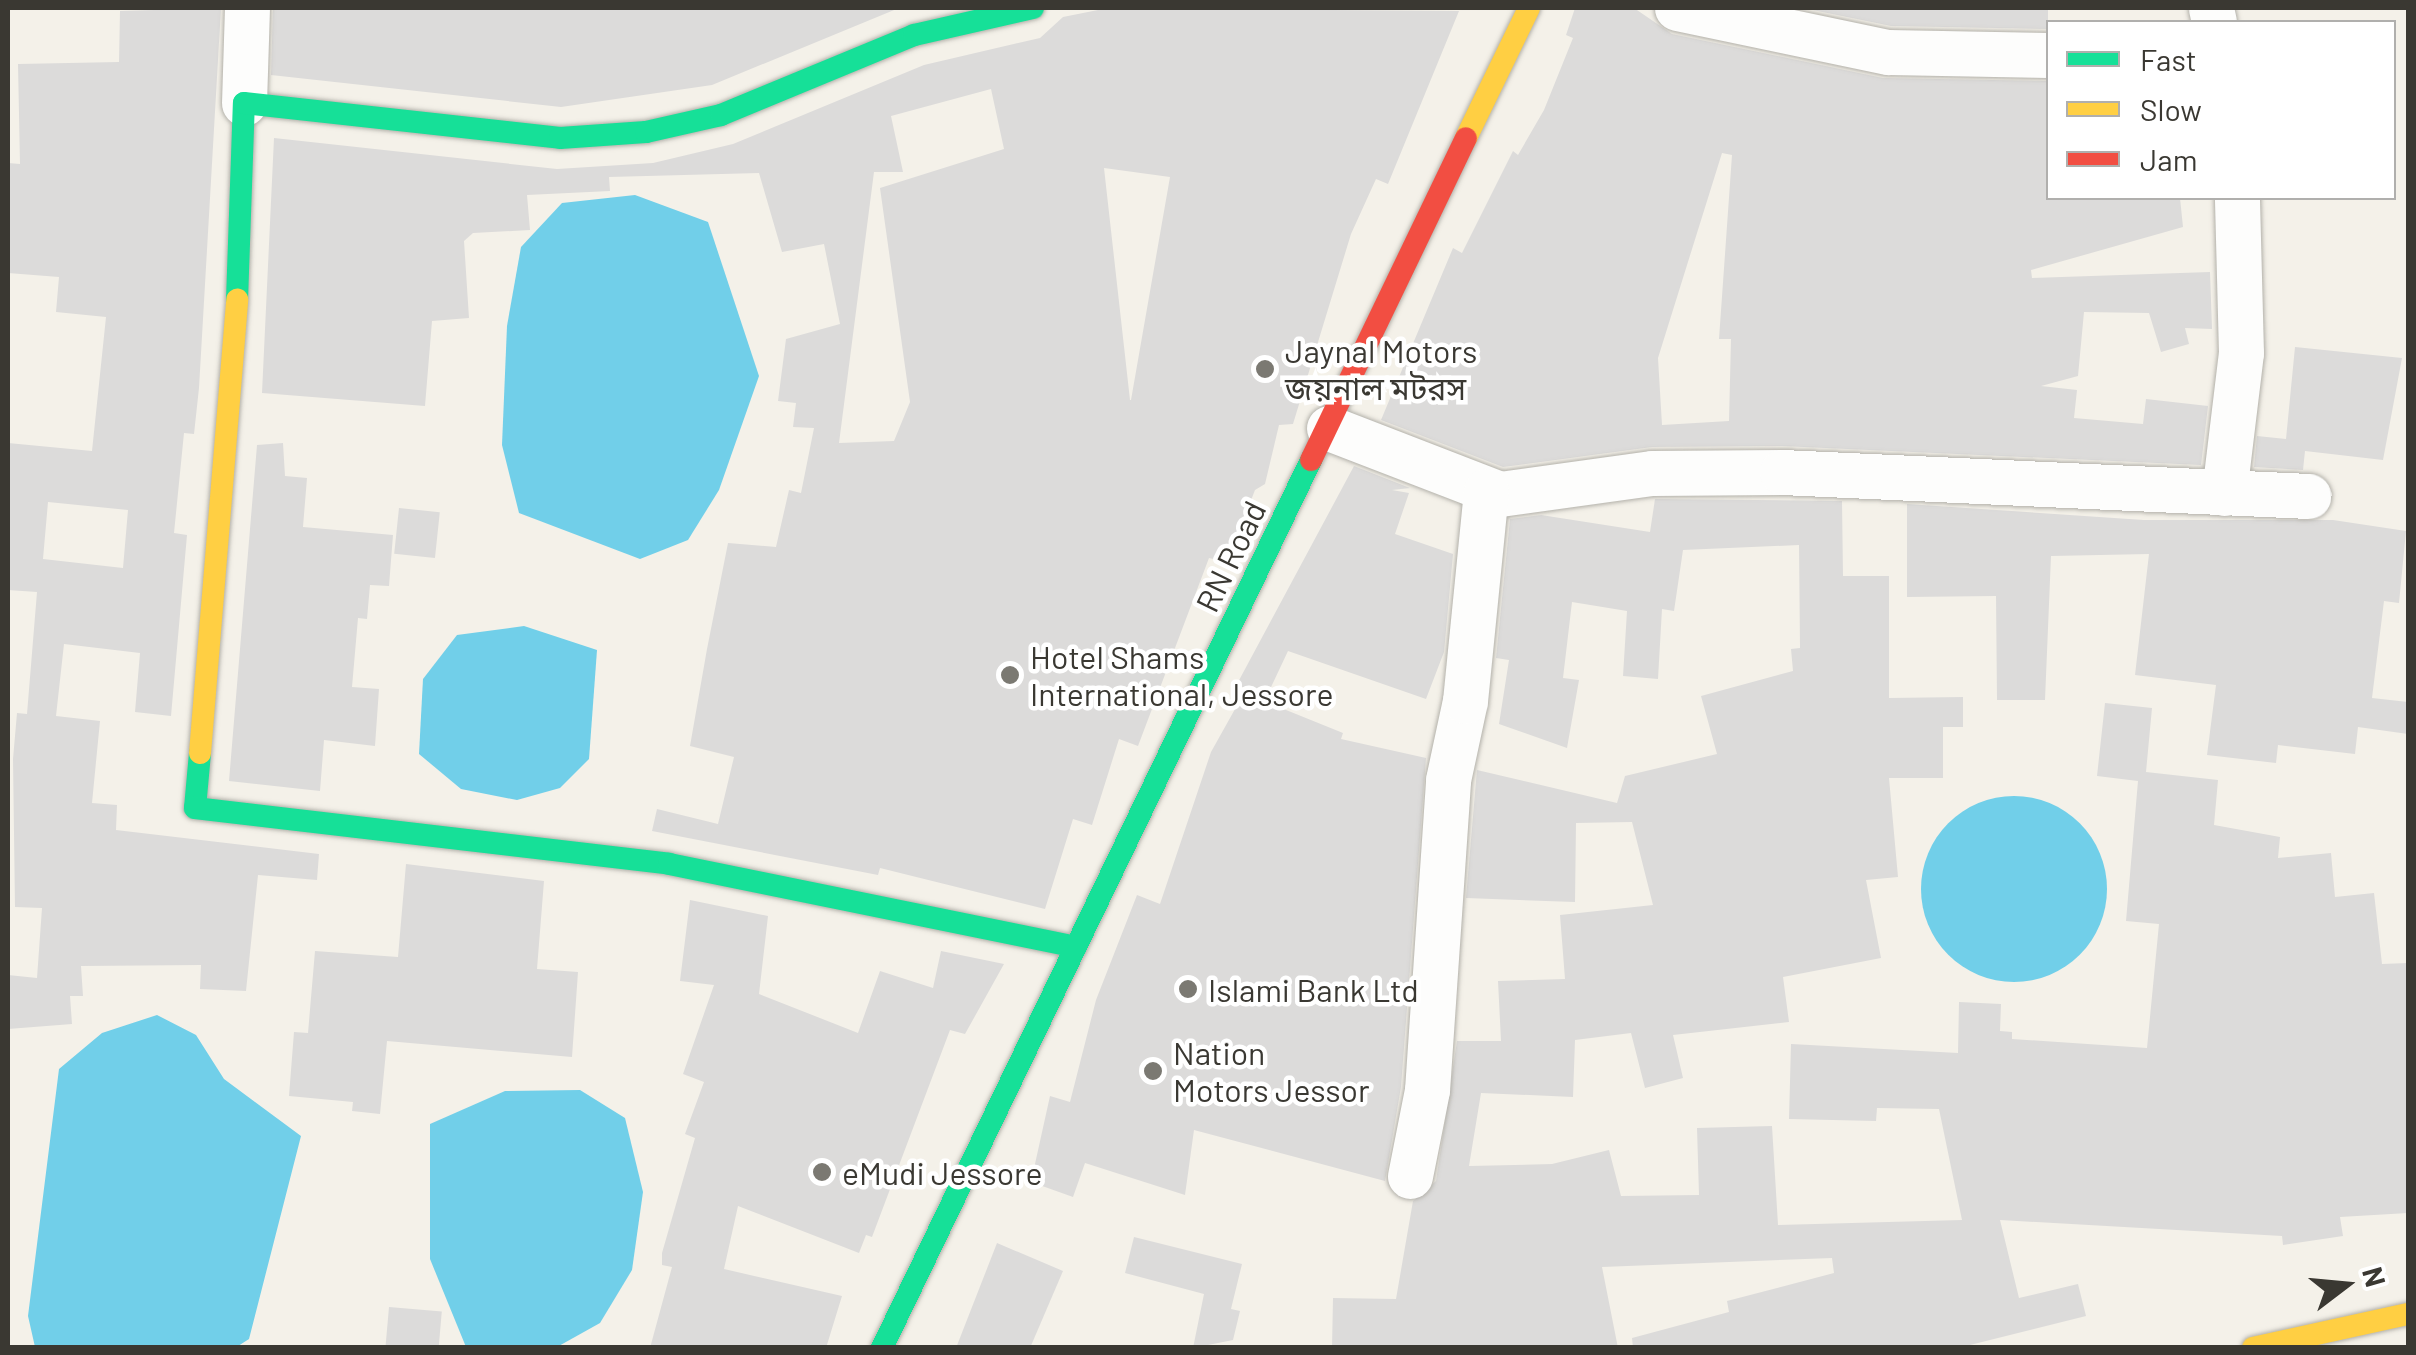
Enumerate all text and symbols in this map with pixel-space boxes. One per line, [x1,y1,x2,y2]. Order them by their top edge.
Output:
legend [2046,20,2396,200]
text: Fast [2140,41,2197,77]
text: Slow [2140,91,2202,127]
text: Jam [2140,141,2197,177]
place label: Jaynal Motors জয়নাল মটরস [1285,332,1477,407]
marker: Jaynal Motors জয়নাল মটরস [1254,358,1276,380]
street label: RN Road [1187,494,1273,618]
place label: Hotel Shams International, Jessore [1030,638,1333,713]
marker: Hotel Shams International, Jessore [999,664,1021,686]
place label: Islami Bank Ltd [1208,970,1419,1008]
marker: Islami Bank Ltd [1177,978,1199,1000]
place label: Nation Motors Jessor [1173,1034,1370,1109]
marker: Nation Motors Jessor [1142,1060,1164,1082]
place label: eMudi Jessore [842,1153,1043,1191]
marker: eMudi Jessore [811,1161,833,1183]
north arrow [2296,1235,2396,1335]
text: N [2356,1263,2394,1290]

